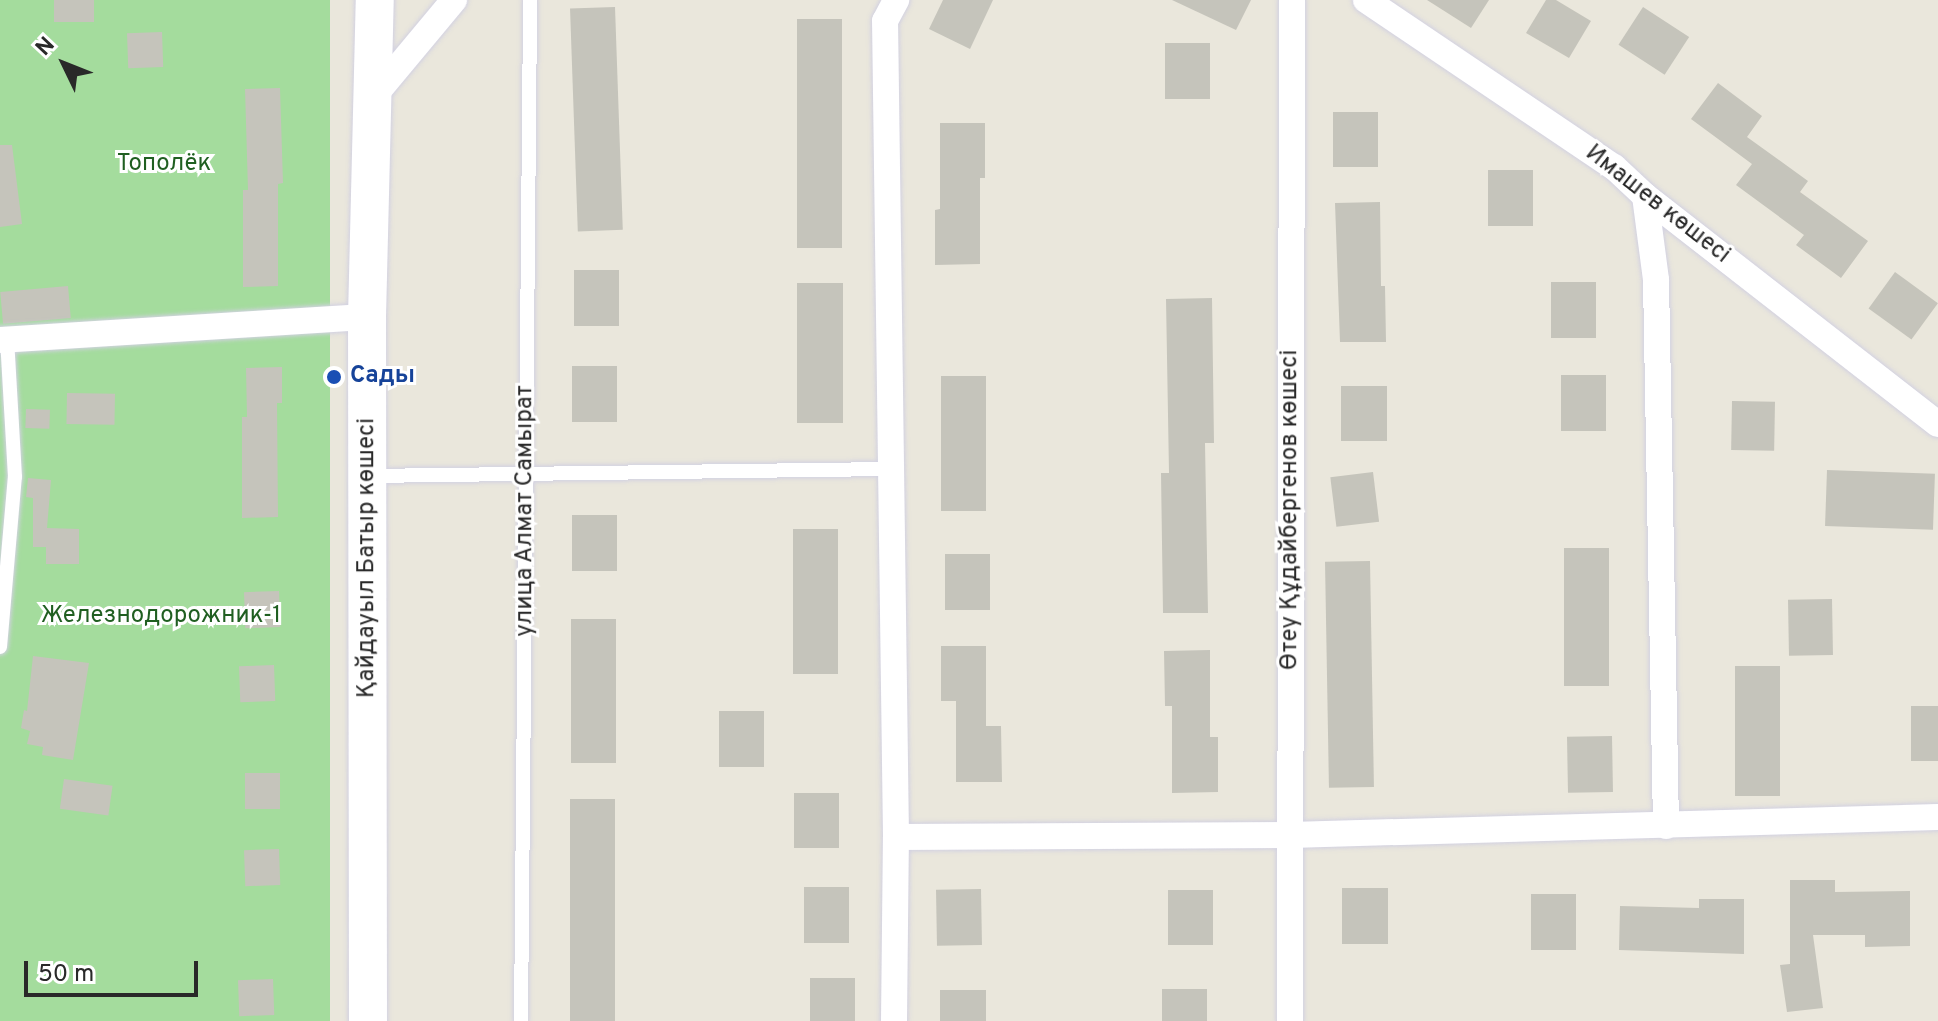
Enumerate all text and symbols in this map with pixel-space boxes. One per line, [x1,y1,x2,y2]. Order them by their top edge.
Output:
north arrow [24,24,104,104]
text: N [31,32,61,62]
street label: Имашев көшесі [1579,140,1735,270]
park label: Тополёк [117,151,211,179]
street label: Өтеу Құдайбергенов көшесі [1277,350,1305,670]
place label: Сады [350,363,415,391]
marker: Сады [325,368,343,386]
street label: улица Алмат Самырат [512,385,540,637]
street label: Қайдауыл Батыр көшесі [354,418,382,698]
park label: Железнодорожник-1 [41,603,281,631]
scale bar [28,945,202,995]
text: 50 m [38,960,94,990]

